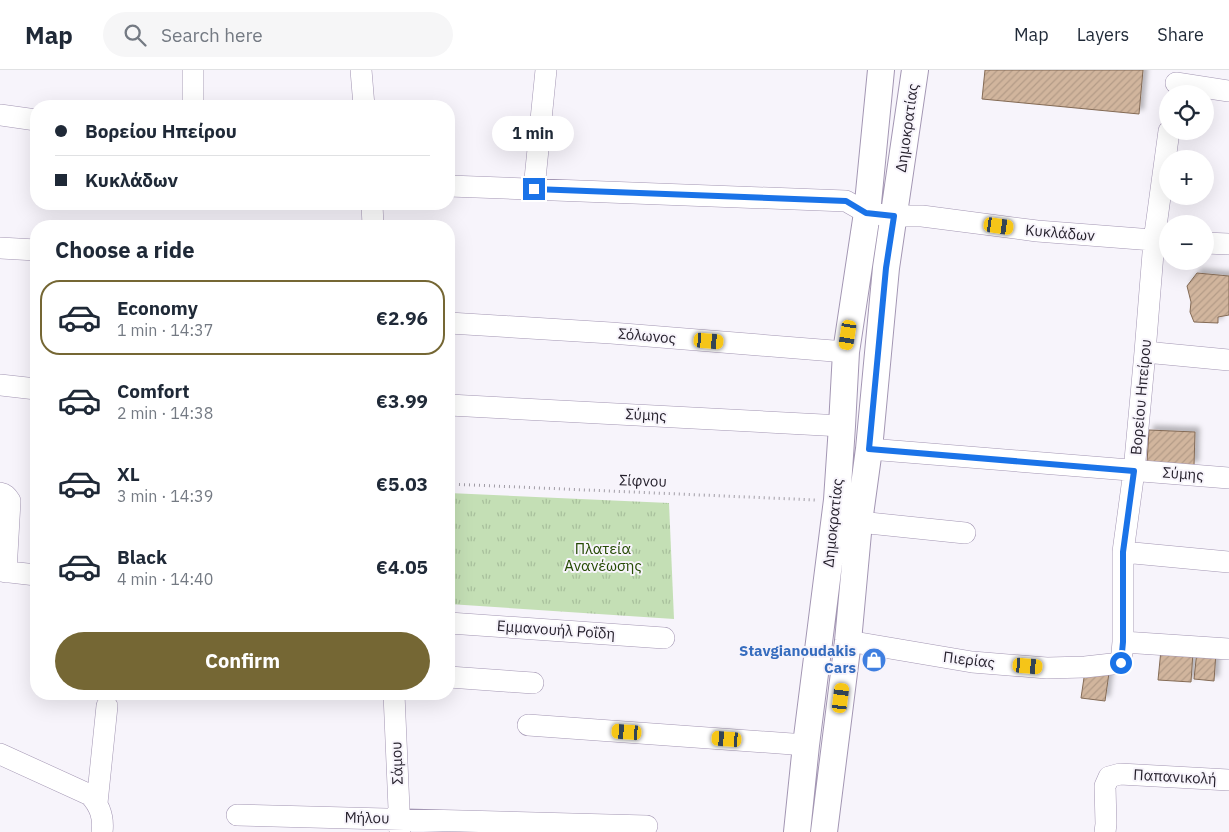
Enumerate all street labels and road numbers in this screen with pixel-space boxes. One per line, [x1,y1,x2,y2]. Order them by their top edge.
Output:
street label: Δημοκρατίας [891,82,922,174]
street label: Κυκλάδων [1024,220,1096,245]
street label: Σόλωνος [617,324,677,347]
street label: Βορείου Ηπείρου [1126,338,1155,456]
street label: Σύμης [625,404,667,425]
street label: Σύμης [1162,463,1204,484]
street label: Σίφνου [619,470,667,491]
street label: Δημοκρατίας [818,477,847,568]
street label: Εμμανουήλ Ροΐδη [496,616,616,643]
street label: Πιερίας [942,647,996,672]
street label: Σάμου [386,741,407,785]
street label: Παπανικολή [1133,765,1217,788]
street label: Μήλου [344,808,390,827]

